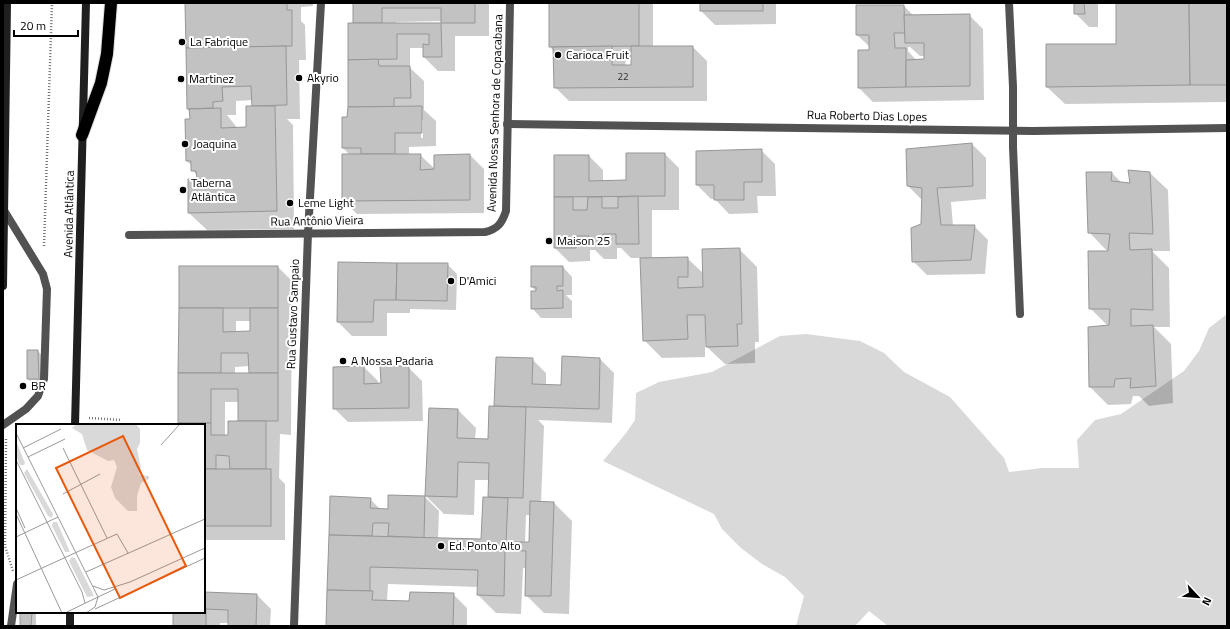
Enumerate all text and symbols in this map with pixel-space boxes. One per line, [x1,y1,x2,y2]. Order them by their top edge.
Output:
scale bar [14,12,78,38]
street label: Avenida Nossa Senhora de Copacabana [482,14,507,212]
text: 20 m [20,16,46,35]
place label: La Fabrique [190,32,248,51]
marker: La Fabrique [177,37,187,47]
place label: Carioca Fruit [566,45,630,64]
marker: Carioca Fruit [553,50,563,60]
place label: Akyrio [307,68,339,87]
place label: Martinez [189,69,234,88]
house number: 22 [617,69,629,84]
marker: Akyrio [294,73,304,83]
marker: Martinez [176,74,186,84]
street label: Rua Roberto Dias Lopes [807,105,928,126]
place label: Joaquina [193,134,237,153]
marker: Joaquina [180,139,190,149]
street label: Avenida Atlântica [58,170,79,258]
place label: Taberna Atlântica [191,173,235,206]
marker: Taberna Atlântica [178,185,188,195]
place label: Leme Light [298,193,354,212]
marker: Leme Light [285,198,295,208]
street label: Rua Antônio Vieira [270,210,364,231]
place label: Maison 25 [557,231,610,250]
marker: Maison 25 [544,236,554,246]
street label: Rua Gustavo Sampaio [281,258,304,369]
place label: D'Amici [459,271,496,290]
marker: D'Amici [446,276,456,286]
place label: A Nossa Padaria [351,351,433,370]
marker: A Nossa Padaria [338,356,348,366]
place label: BR [31,376,46,395]
marker: BR [18,381,28,391]
inset map [16,424,205,613]
place label: Ed. Ponto Alto [449,536,521,555]
marker: Ed. Ponto Alto [436,541,446,551]
north arrow [1178,577,1218,617]
text: N [1198,594,1216,608]

